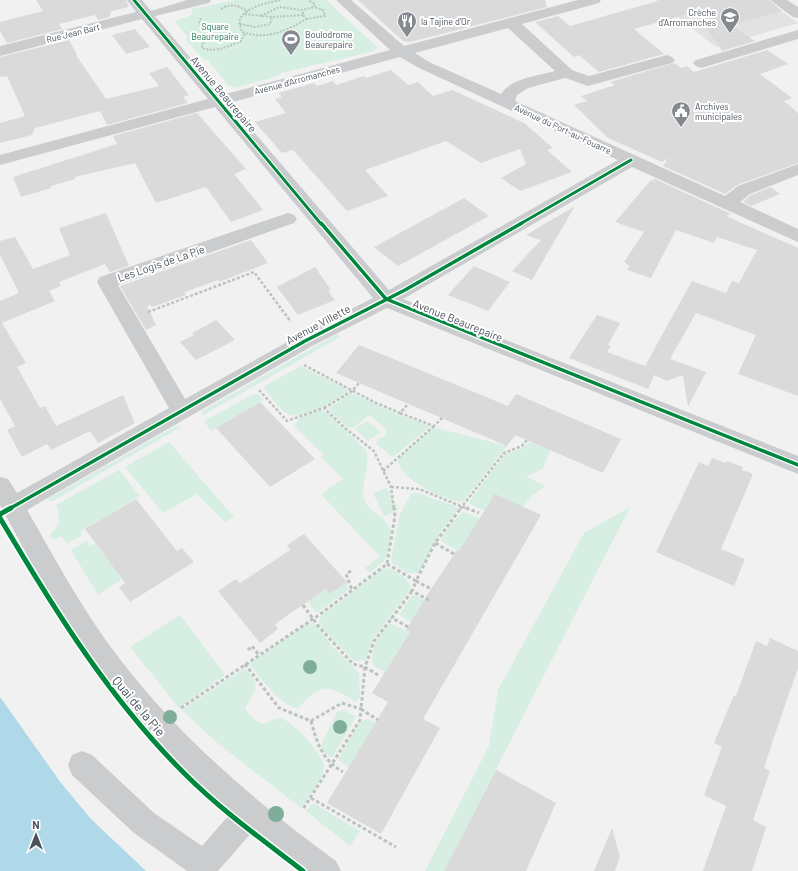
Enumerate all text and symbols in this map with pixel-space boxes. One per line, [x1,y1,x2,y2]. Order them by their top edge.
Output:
school or university icon: Crèche d'Arromanches [719,6,741,34]
place label: Crèche d'Arromanches [658,7,716,28]
restaurant icon: la Tajine d'Or [396,10,418,38]
place label: la Tajine d'Or [421,16,471,27]
street label: Rue Jean Bart [45,21,101,45]
park label: Square Beaurepaire [191,21,239,42]
sports icon: Boulodrome Beaurepaire [280,28,302,56]
place label: Boulodrome Beaurepaire [305,29,353,50]
street label: Avenue Beaurepaire [188,53,260,135]
street label: Avenue d'Arromanches [253,63,341,97]
public building icon: Archives municipales [670,100,692,128]
place label: Archives municipales [695,101,742,122]
street label: Avenue du Port-au-Fouarre [513,102,613,156]
street label: Les Logis de La Pie [116,242,206,284]
street label: Avenue Beaurepaire [411,296,505,344]
street label: Avenue Villette [284,302,353,346]
street label: Quai de la Pie [109,673,169,739]
north arrow [16,815,56,855]
text: N [32,818,40,831]

